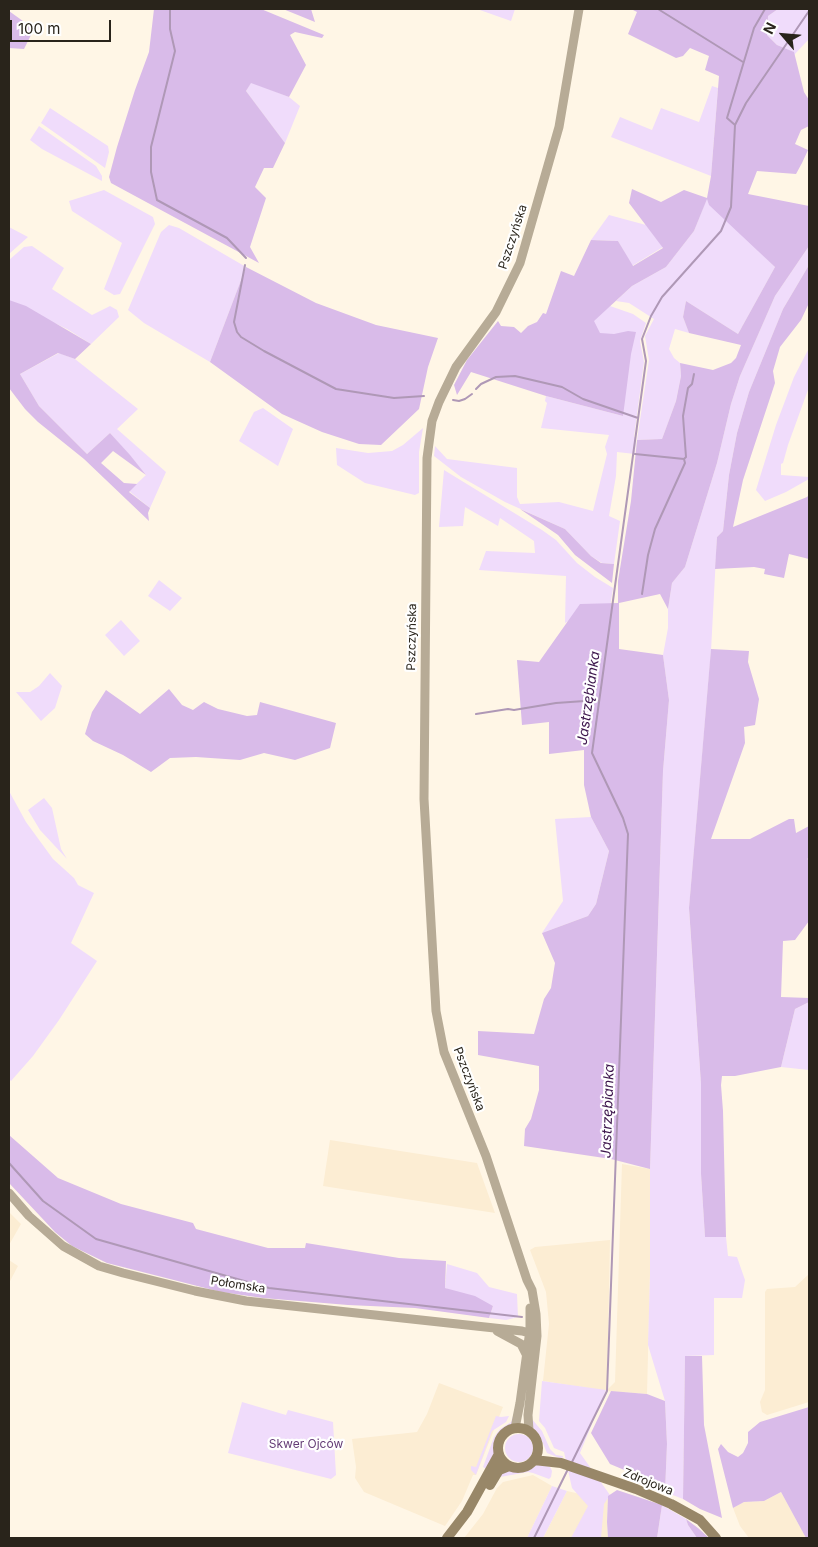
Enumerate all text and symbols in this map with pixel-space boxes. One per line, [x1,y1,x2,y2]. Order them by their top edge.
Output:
scale bar [12,10,114,42]
north arrow [758,10,808,60]
text: 100 m [18,19,60,38]
text: N [759,19,779,37]
street label: Pszczyńska [496,203,530,271]
street label: Pszczyńska [404,603,420,671]
water label: Jastrzębianka [574,650,604,746]
street label: Pszczyńska [450,1045,488,1113]
water label: Jastrzębianka [598,1064,618,1158]
street label: Połomska [210,1274,266,1296]
park label: Skwer Ojców [269,1437,343,1451]
street label: Zdrojowa [621,1465,675,1499]

